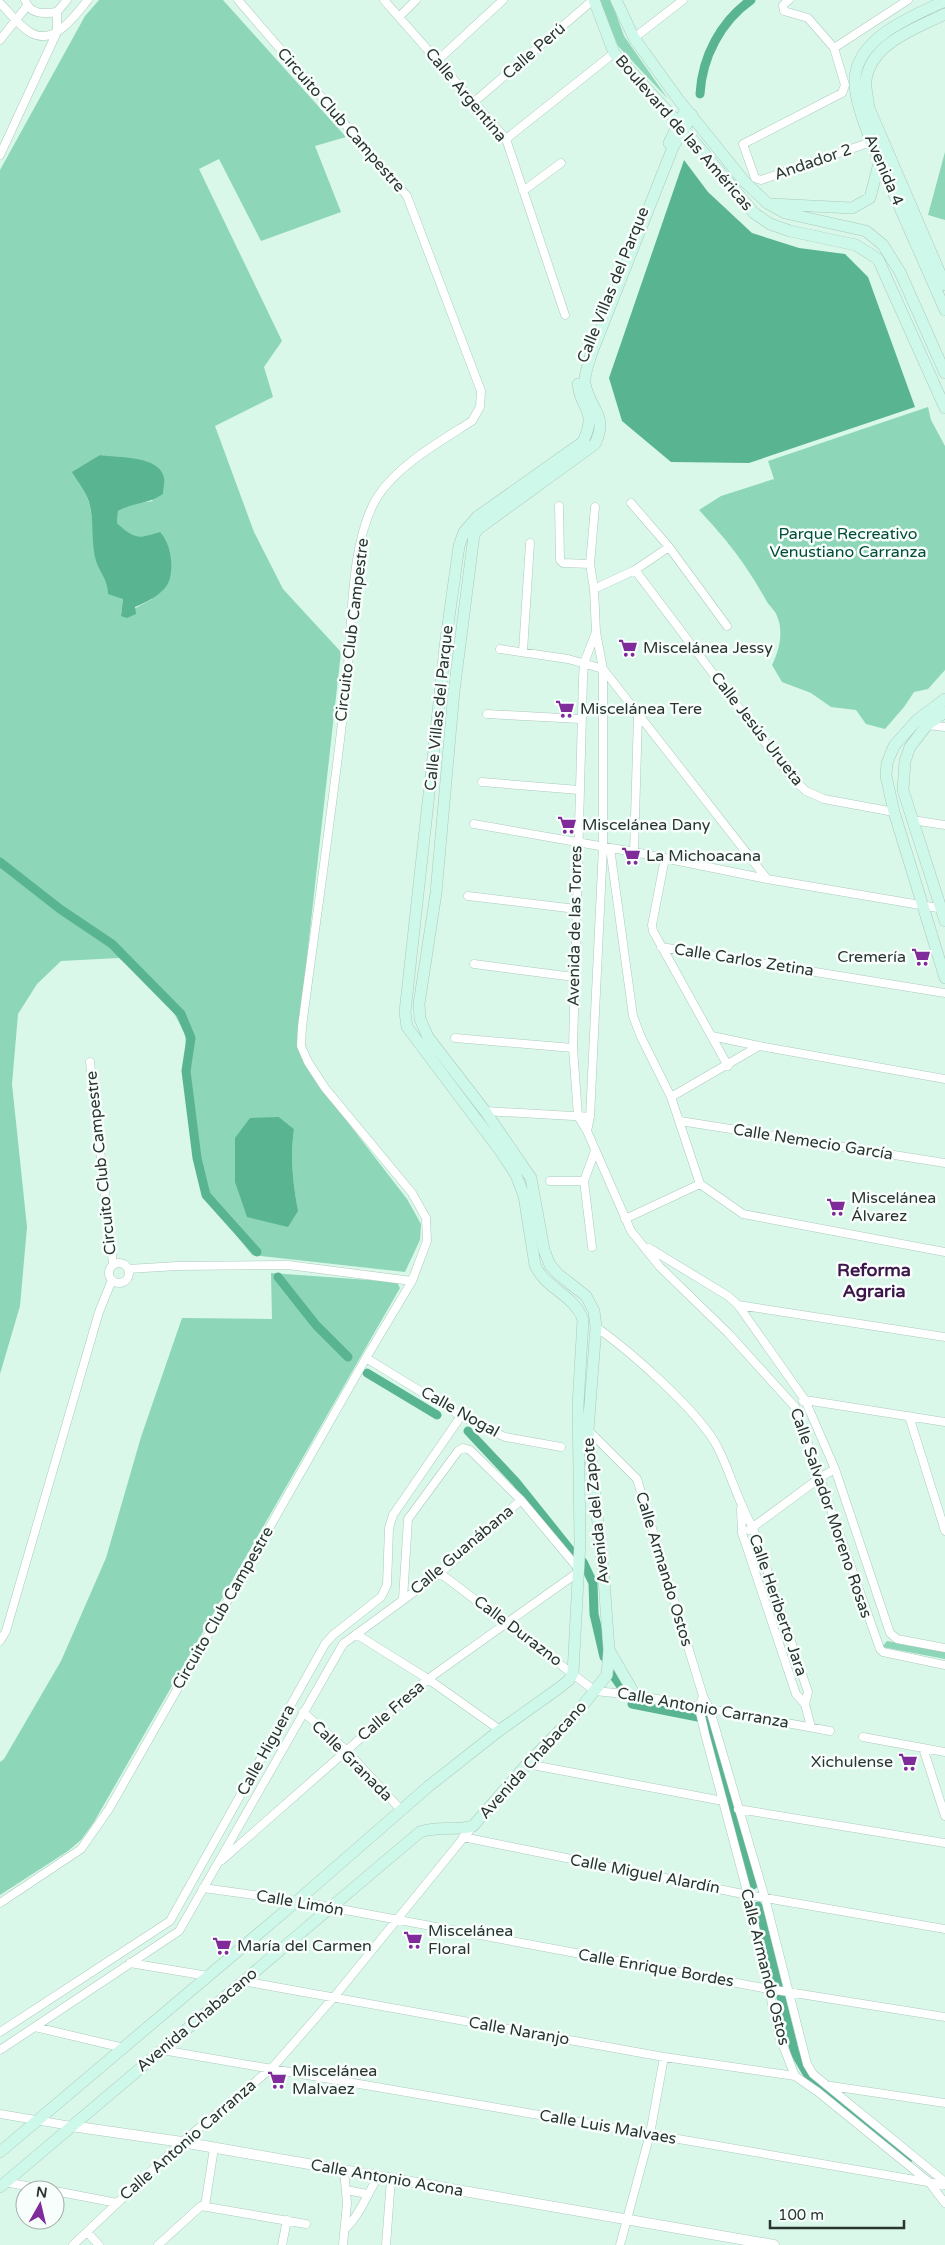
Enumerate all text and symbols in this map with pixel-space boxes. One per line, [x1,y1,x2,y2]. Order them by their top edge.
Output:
street label: Calle Perú [498,18,570,84]
street label: Circuito Club Campestre [273,44,409,196]
street label: Calle Argentina [421,44,511,146]
street label: Boulevard de las Américas [611,51,757,215]
street label: Avenida 4 [860,131,908,209]
street label: Andador 2 [772,139,854,185]
street label: Calle Villas del Parque [573,204,653,366]
park label: Parque Recreativo Venustiano Carranza [769,524,927,562]
street label: Circuito Club Campestre [331,537,373,723]
street label: Calle Villas del Parque [420,624,458,792]
supermarket icon: Miscelánea Jessy [617,637,639,659]
place label: Miscelánea Jessy [643,638,773,658]
street label: Calle Jesús Urueta [706,668,808,790]
supermarket icon: Miscelánea Tere [554,698,576,720]
place label: Miscelánea Tere [580,699,702,719]
supermarket icon: Miscelánea Dany [556,814,578,836]
place label: Miscelánea Dany [582,815,711,835]
street label: Avenida de las Torres [564,845,586,1007]
supermarket icon: La Michoacana [620,845,642,867]
place label: La Michoacana [646,846,761,866]
street label: Calle Carlos Zetina [673,939,815,981]
supermarket icon: Cremería [910,946,932,968]
place label: Cremería [837,947,906,967]
street label: Circuito Club Campestre [81,1070,121,1256]
street label: Calle Nemecio García [732,1119,894,1165]
place label: Miscelánea Álvarez [851,1188,936,1226]
supermarket icon: Miscelánea Álvarez [825,1196,847,1218]
district label: Reforma Agraria [837,1259,911,1302]
street label: Calle Nogal [417,1382,503,1442]
street label: Calle Salvador Moreno Rosas [786,1405,876,1621]
street label: Avenida del Zapote [578,1437,614,1585]
street label: Calle Armando Ostos [631,1489,697,1649]
street label: Calle Guanábana [406,1501,518,1599]
street label: Circuito Club Campestre [168,1523,278,1693]
street label: Calle Heriberto Jara [744,1531,812,1679]
street label: Calle Durazno [470,1591,566,1671]
street label: Calle Fresa [353,1676,429,1746]
street label: Calle Antonio Carranza [616,1683,790,1733]
street label: Avenida Chabacano [475,1697,591,1823]
street label: Calle Higuera [233,1701,299,1799]
street label: Calle Granada [307,1716,397,1806]
supermarket icon: Xichulense [897,1751,919,1773]
place label: Xichulense [811,1752,893,1772]
street label: Calle Miguel Alardín [568,1850,722,1898]
street label: Calle Limón [255,1885,345,1921]
street label: Calle Armando Ostos [736,1887,794,2047]
place label: Miscelánea Floral [428,1921,513,1959]
supermarket icon: Miscelánea Floral [402,1929,424,1951]
supermarket icon: María del Carmen [211,1935,233,1957]
place label: María del Carmen [237,1936,372,1956]
street label: Calle Enrique Bordes [577,1944,735,1992]
street label: Avenida Chabacano [132,1964,262,2076]
street label: Calle Naranjo [467,2012,571,2050]
place label: Miscelánea Malvaez [292,2061,377,2099]
supermarket icon: Miscelánea Malvaez [266,2069,288,2091]
street label: Calle Antonio Carranza [116,2075,260,2205]
street label: Calle Luis Malvaes [538,2105,678,2149]
street label: Calle Antonio Acona [309,2155,465,2201]
north arrow [15,2180,65,2230]
text: N [35,2183,48,2202]
scale bar [770,2198,904,2230]
text: 100 m [778,2206,824,2224]

